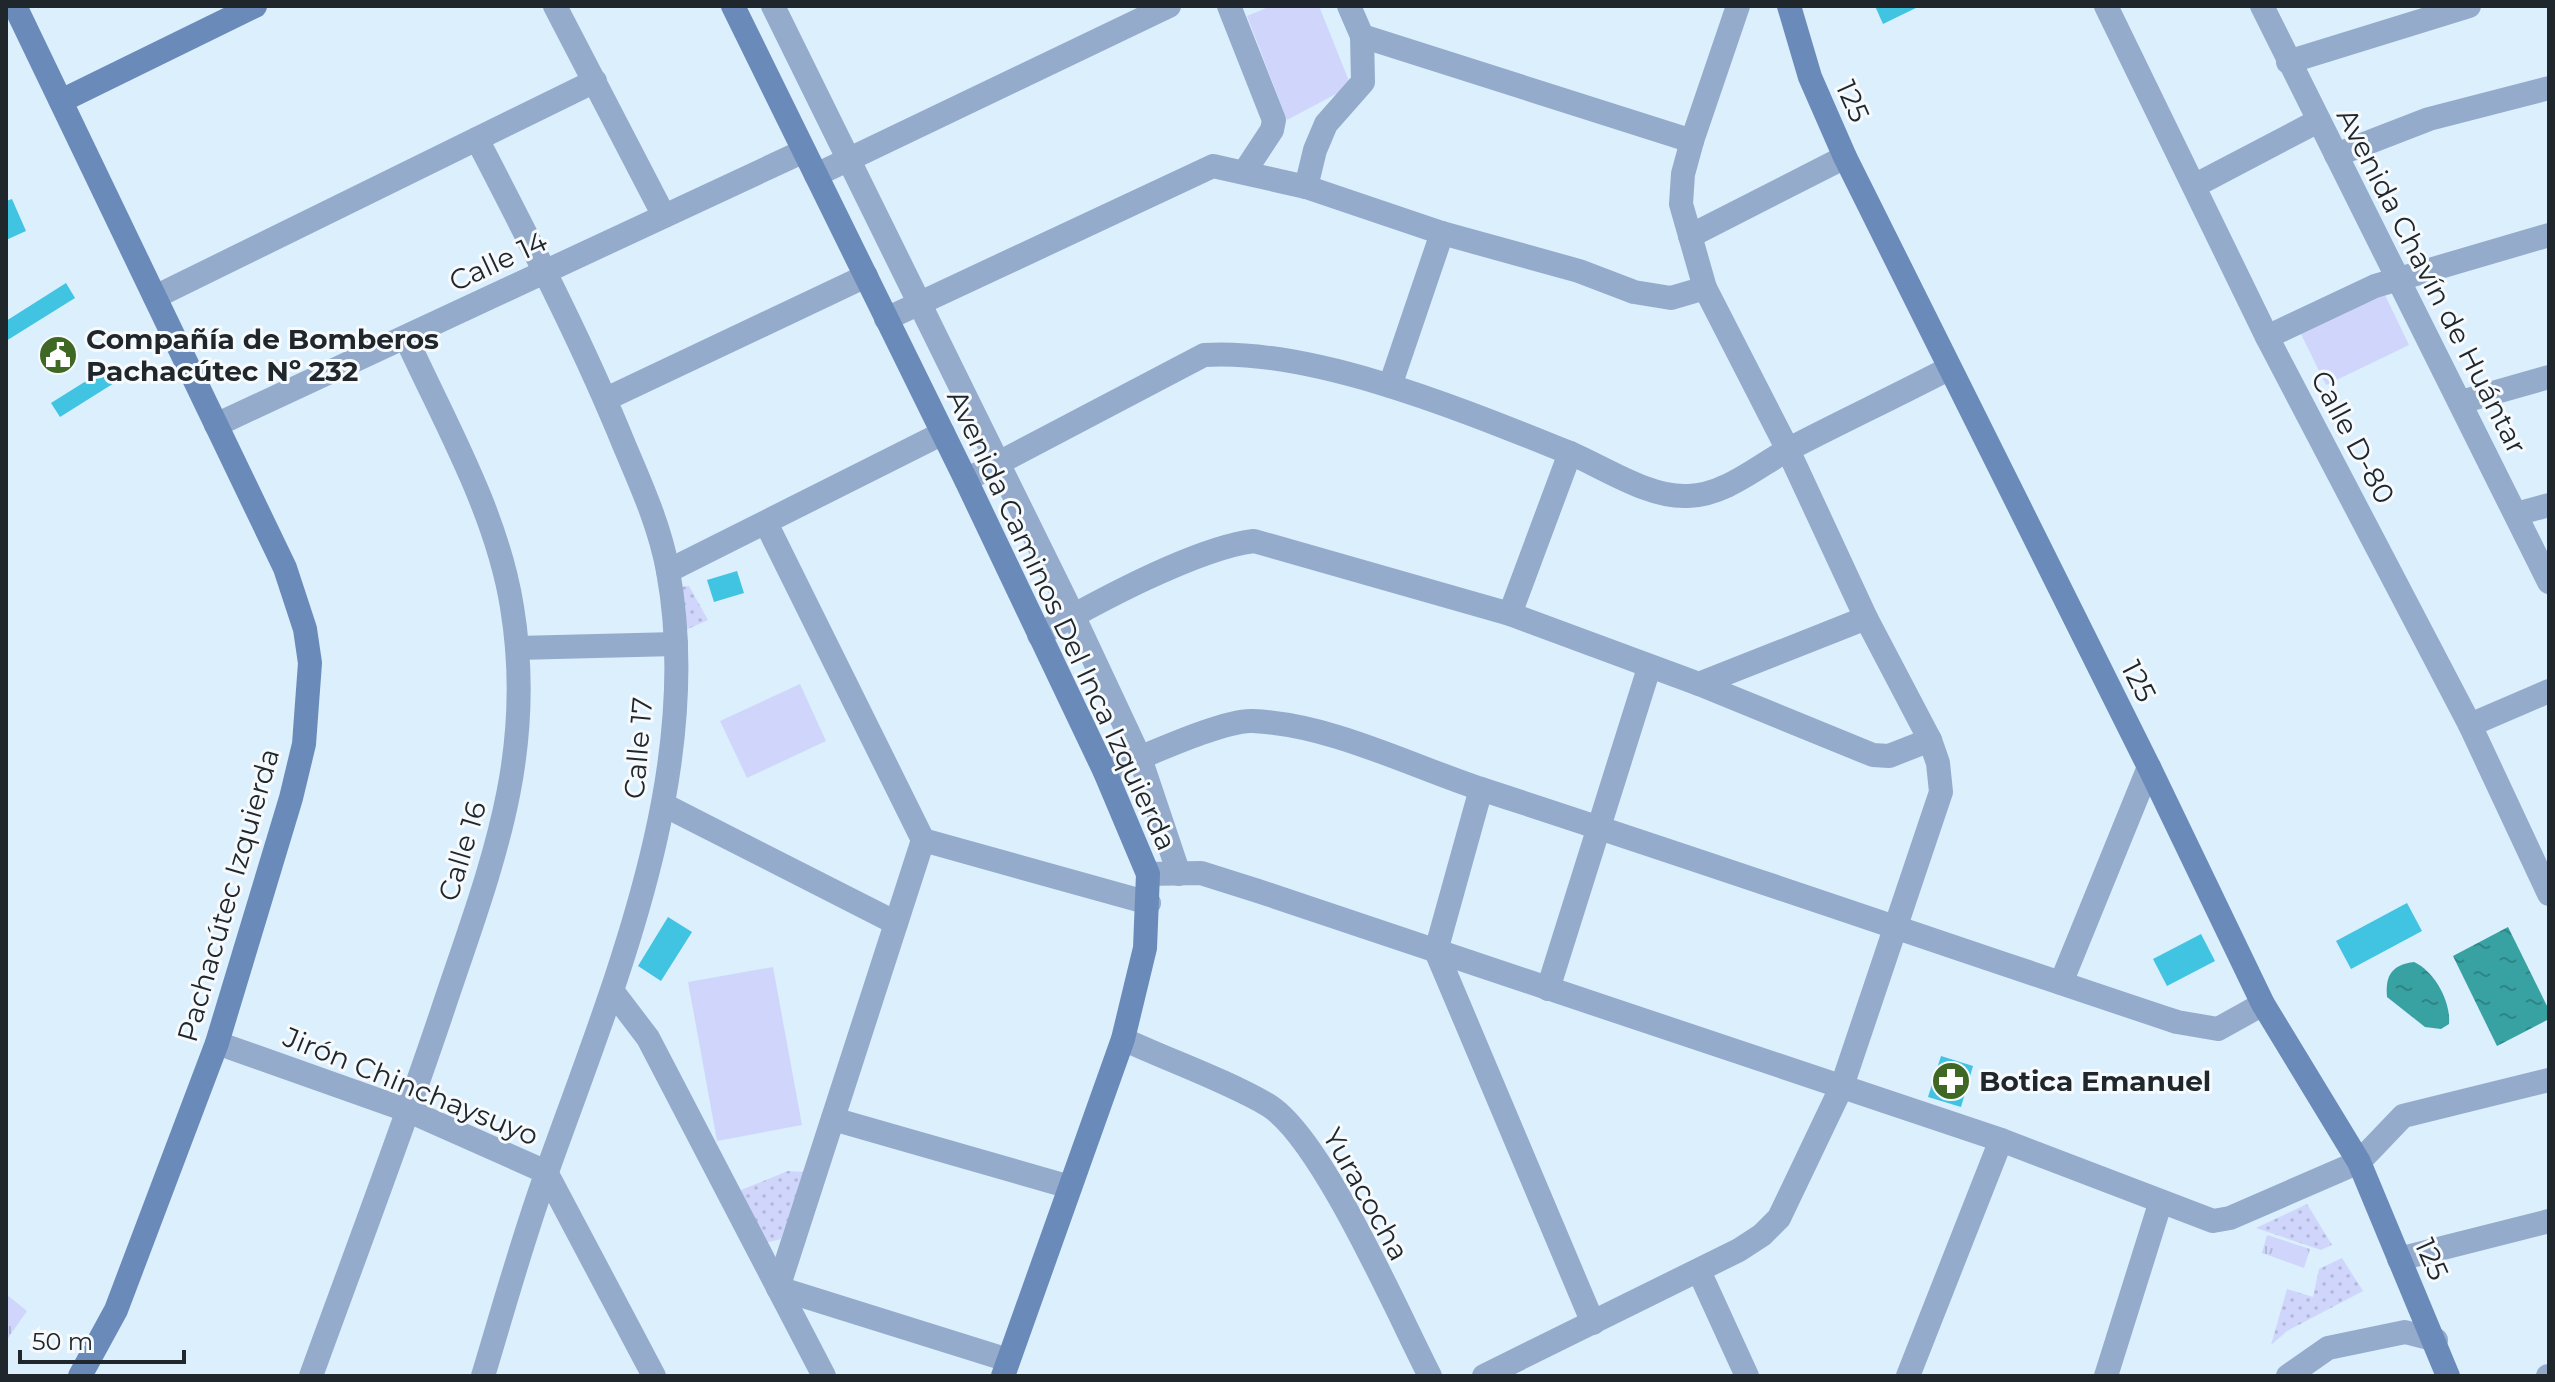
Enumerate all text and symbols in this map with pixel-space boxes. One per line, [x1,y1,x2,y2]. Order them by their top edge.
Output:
street label: 125 [1829,75,1877,127]
street label: Avenida Chavín de Huántar [2330,103,2534,459]
street label: Calle 14 [444,223,553,298]
place label: Compañía de Bomberos Pachacútec Nº 232 [86,322,439,388]
public building icon: Compañía de Bomberos Pachacútec Nº 232 [37,334,79,376]
street label: Calle D-80 [2304,365,2402,509]
street label: Avenida Caminos Del Inca Izquierda [940,384,1184,856]
street label: 125 [2114,655,2164,707]
street label: Calle 17 [617,696,659,800]
street label: Pachacútec Izquierda [170,744,286,1046]
street label: Calle 16 [431,797,493,905]
street label: Jirón Chinchaysuyo [278,1019,543,1153]
pharmacy icon: Botica Emanuel [1930,1060,1972,1102]
place label: Botica Emanuel [1979,1064,2211,1098]
street label: Yuracocha [1316,1122,1416,1266]
street label: 125 [2408,1233,2456,1285]
scale bar [20,1314,184,1364]
text: 50 m [32,1327,93,1356]

